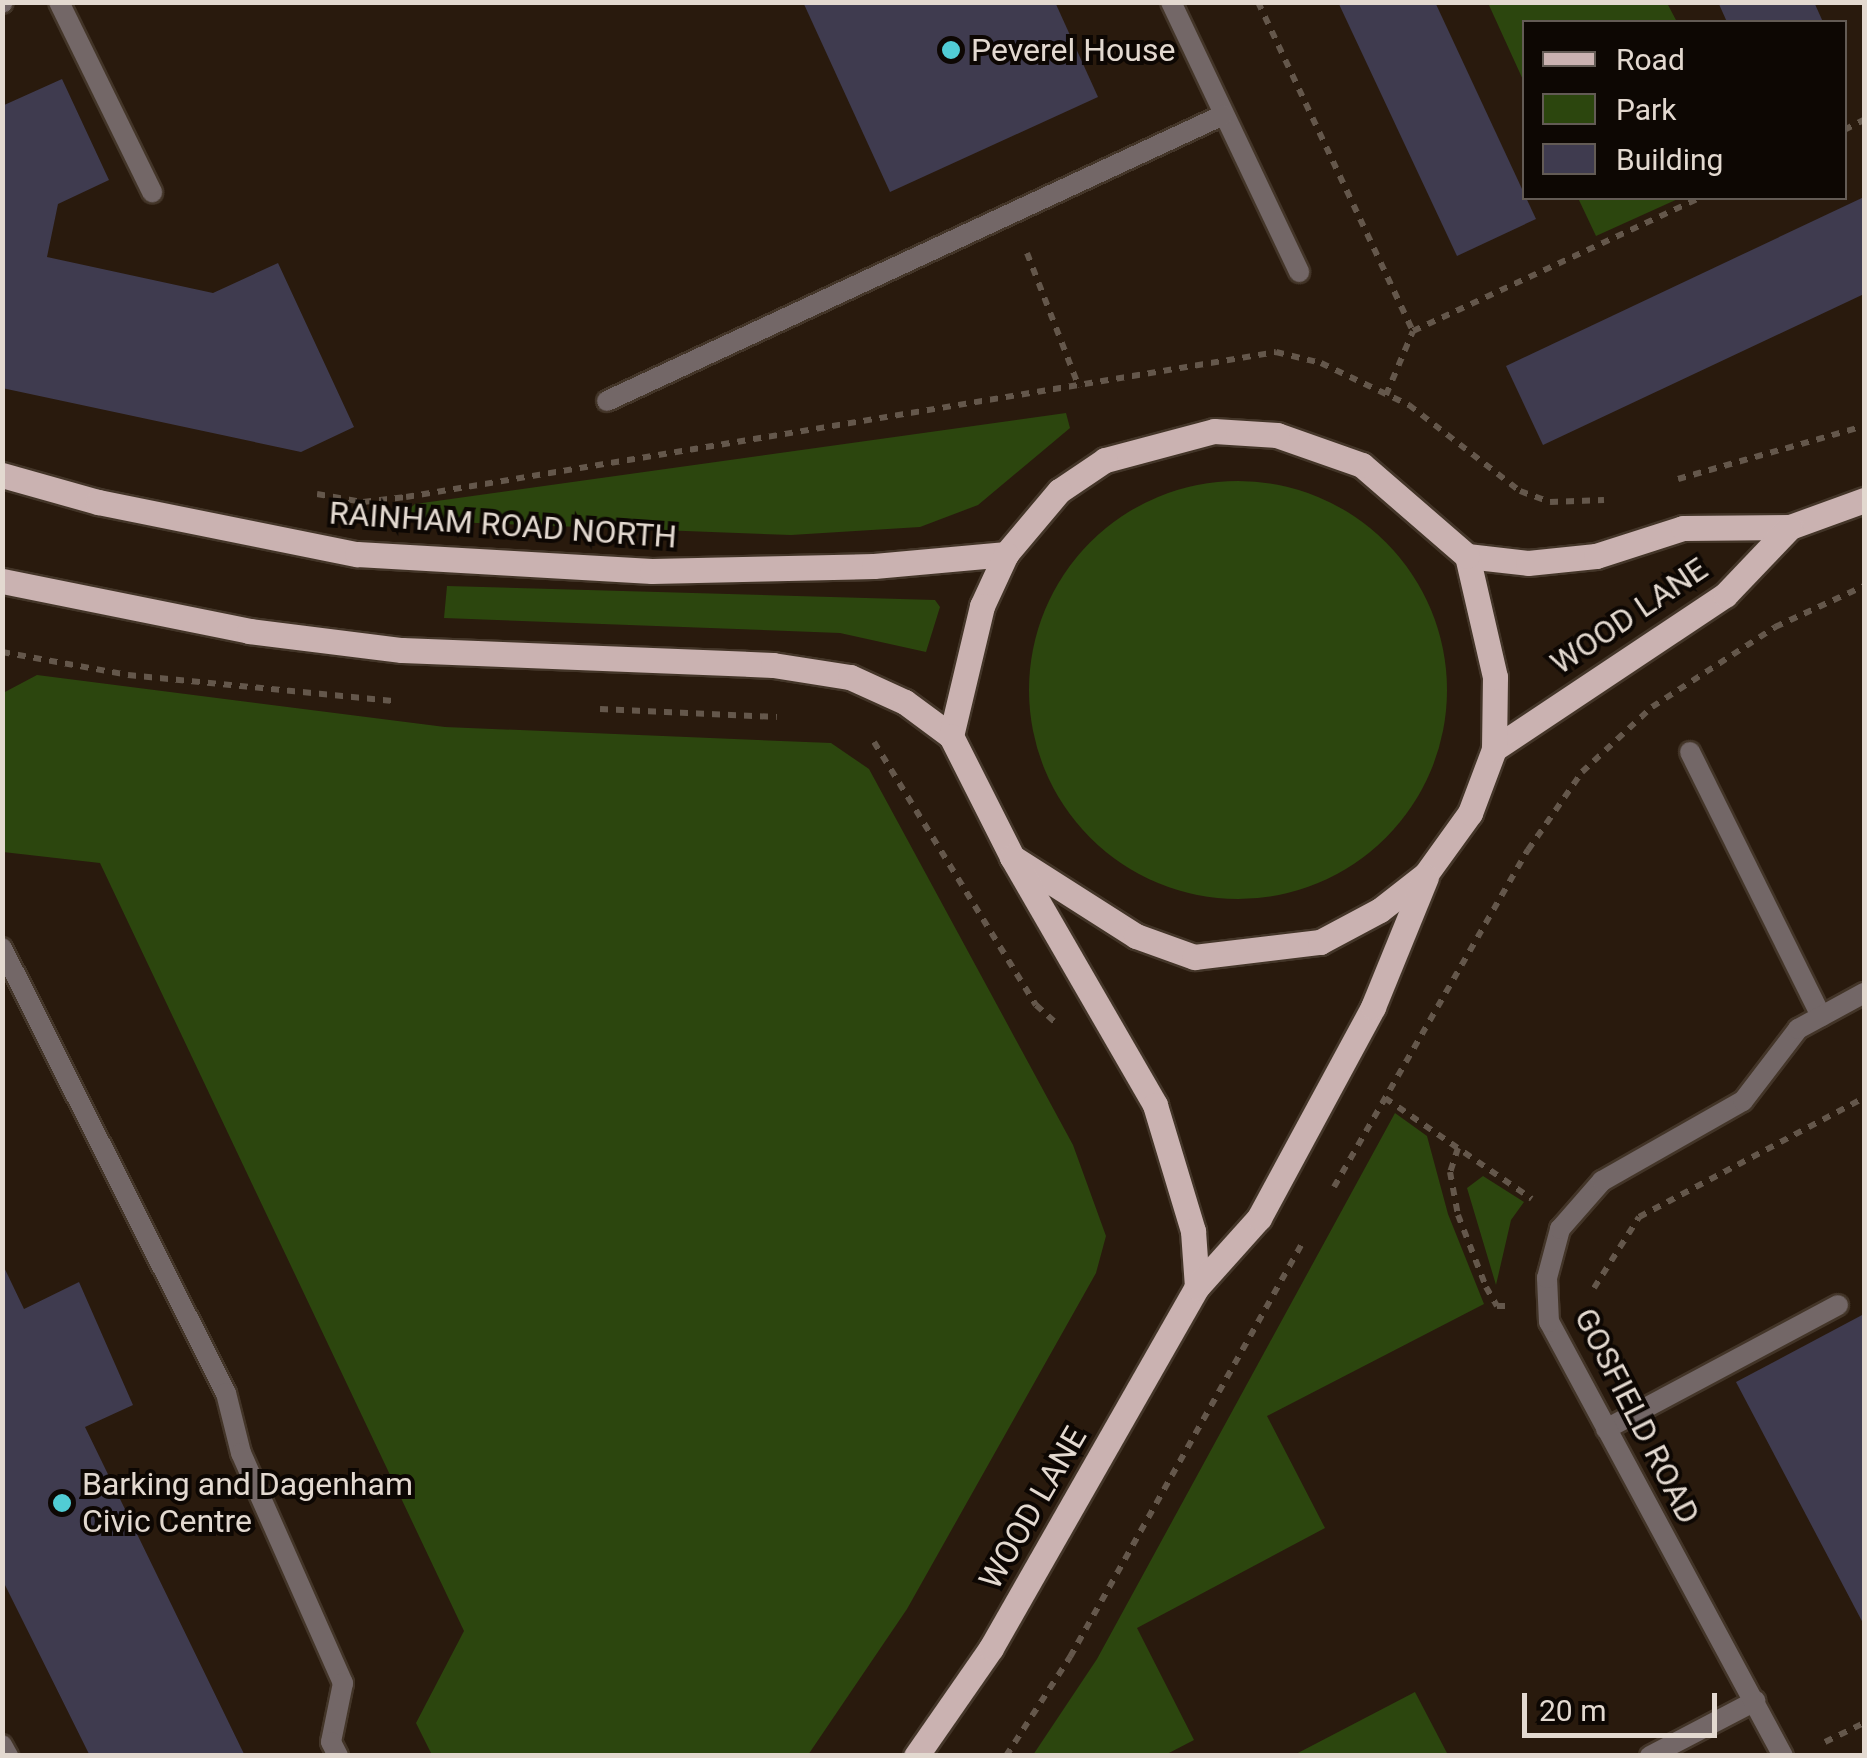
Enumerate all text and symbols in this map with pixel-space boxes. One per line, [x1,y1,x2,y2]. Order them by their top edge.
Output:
legend [1522,20,1847,200]
place label: Peverel House [971,31,1175,69]
marker: Peverel House [940,39,962,61]
text: Road [1616,42,1685,77]
text: Park [1616,92,1676,127]
text: Building [1616,142,1723,177]
street label: RAINHAM ROAD NORTH [328,494,678,556]
street label: WOOD LANE [1543,550,1715,682]
street label: GOSFIELD ROAD [1566,1302,1708,1530]
street label: WOOD LANE [971,1420,1095,1596]
place label: Barking and Dagenham Civic Centre [82,1466,413,1541]
marker: Barking and Dagenham Civic Centre [51,1492,73,1514]
scale bar [1527,1673,1722,1735]
text: 20 m [1539,1693,1606,1728]

